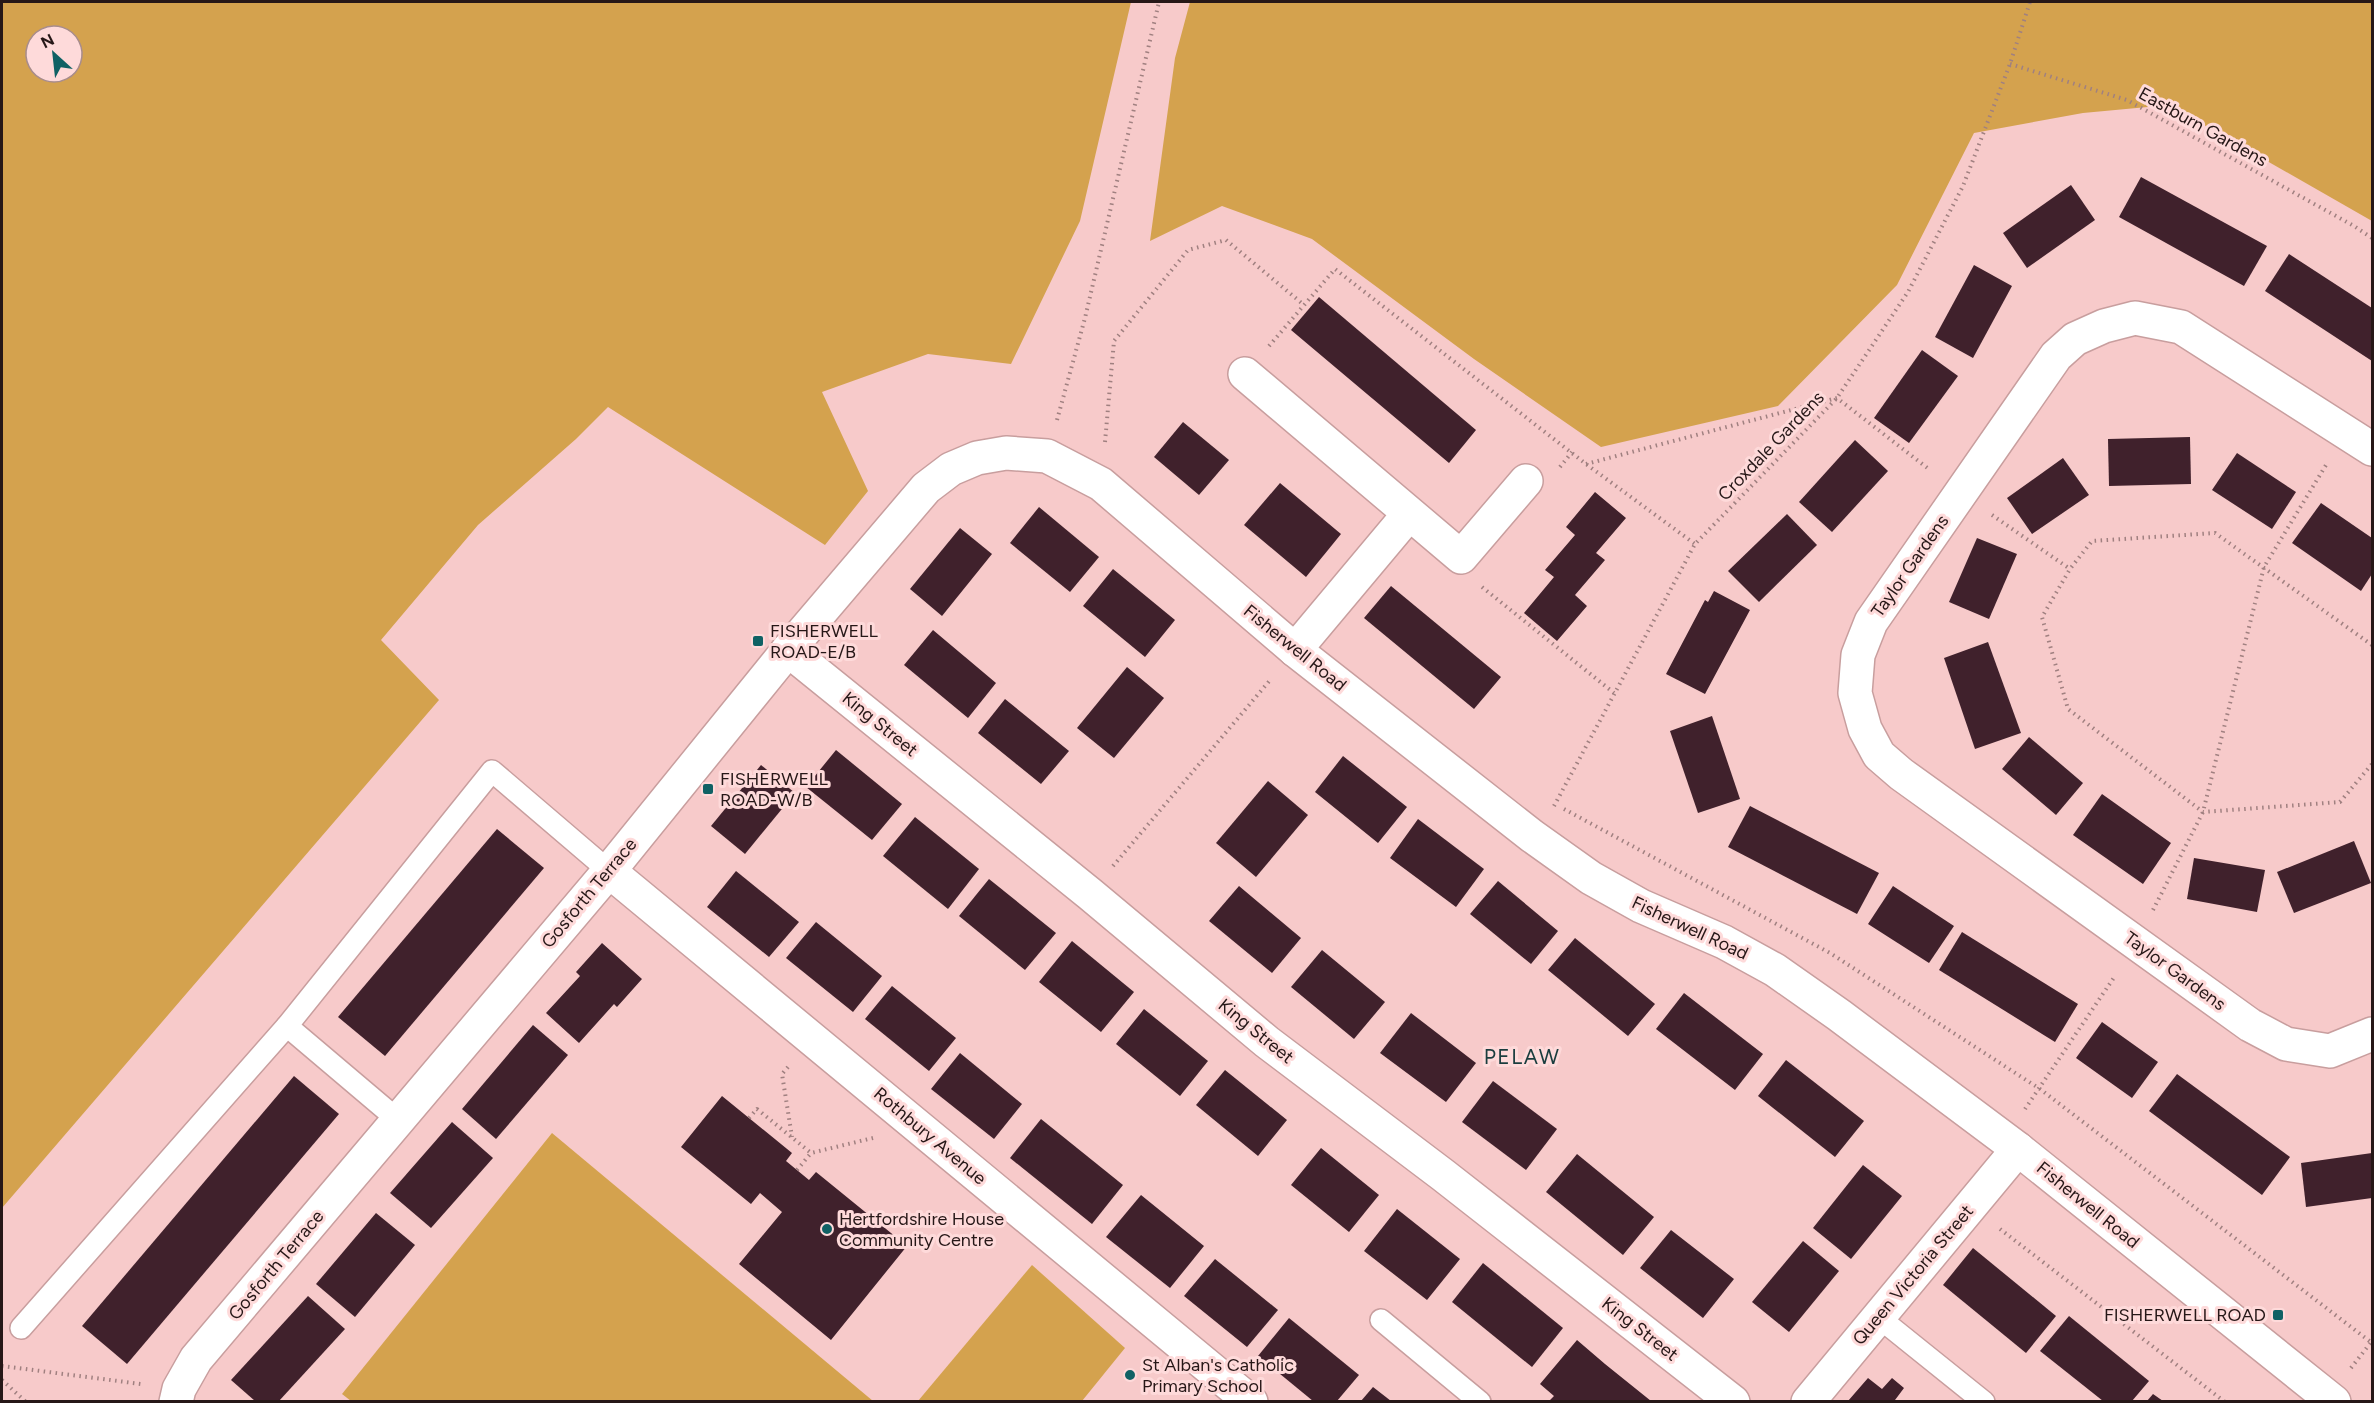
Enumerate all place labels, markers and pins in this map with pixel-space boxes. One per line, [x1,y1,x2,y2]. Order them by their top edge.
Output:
place label: FISHERWELL ROAD-E/B [770,620,878,663]
marker: FISHERWELL ROAD-E/B [751,634,765,648]
place label: FISHERWELL ROAD-W/B [720,768,828,811]
marker: FISHERWELL ROAD-W/B [701,782,715,796]
place label: Hertfordshire House Community Centre [839,1208,1004,1251]
marker: Hertfordshire House Community Centre [820,1222,834,1236]
place label: FISHERWELL ROAD [2104,1304,2266,1326]
marker: FISHERWELL ROAD [2271,1308,2285,1322]
place label: St Alban's Catholic Primary School [1142,1354,1294,1397]
marker: St Alban's Catholic Primary School [1123,1368,1137,1382]

